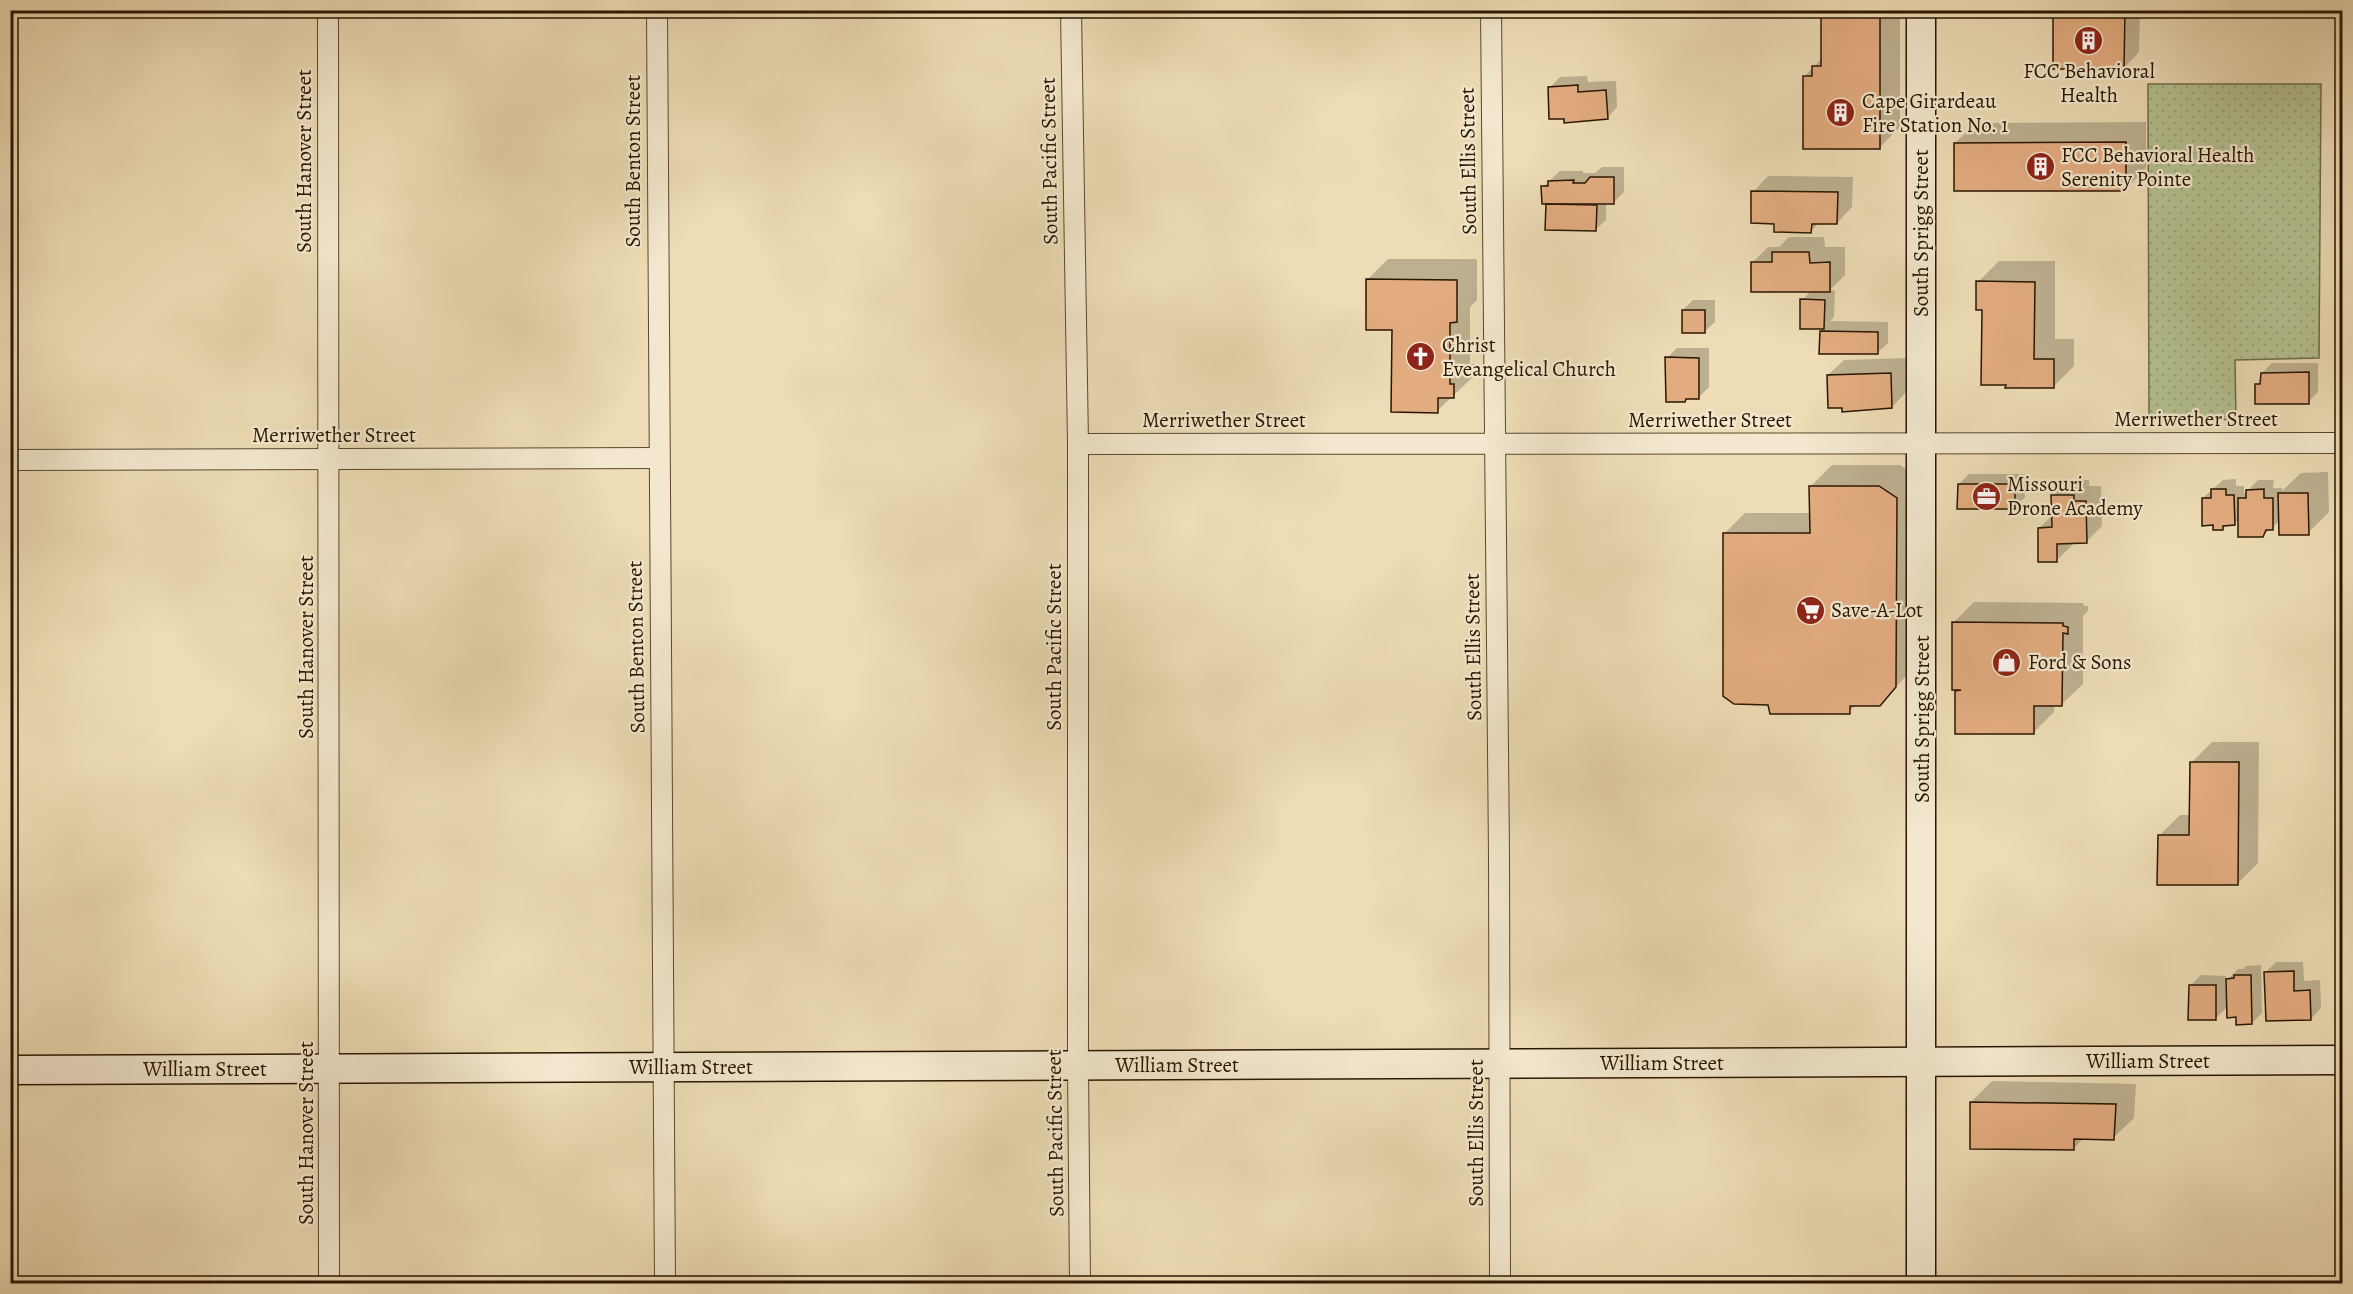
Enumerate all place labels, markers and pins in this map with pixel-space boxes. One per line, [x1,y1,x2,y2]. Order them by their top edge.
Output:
building icon: FCC Behavioral Health [2073,24,2105,56]
place label: FCC Behavioral Health [2023,57,2155,109]
place label: Cape Girardeau Fire Station No. 1 [1862,87,2008,139]
building icon: Cape Girardeau Fire Station No. 1 [1825,97,1857,129]
place label: FCC Behavioral Health Serenity Pointe [2061,141,2255,193]
building icon: FCC Behavioral Health Serenity Pointe [2024,151,2056,183]
place label: Christ Eveangelical Church [1442,331,1616,383]
church icon: Christ Eveangelical Church [1405,341,1437,373]
place label: Missouri Drone Academy [2007,470,2143,522]
office icon: Missouri Drone Academy [1970,480,2002,512]
supermarket icon: Save-A-Lot [1794,594,1826,626]
place label: Save-A-Lot [1831,596,1923,624]
shop icon: Ford & Sons [1991,646,2023,678]
place label: Ford & Sons [2028,648,2132,676]

